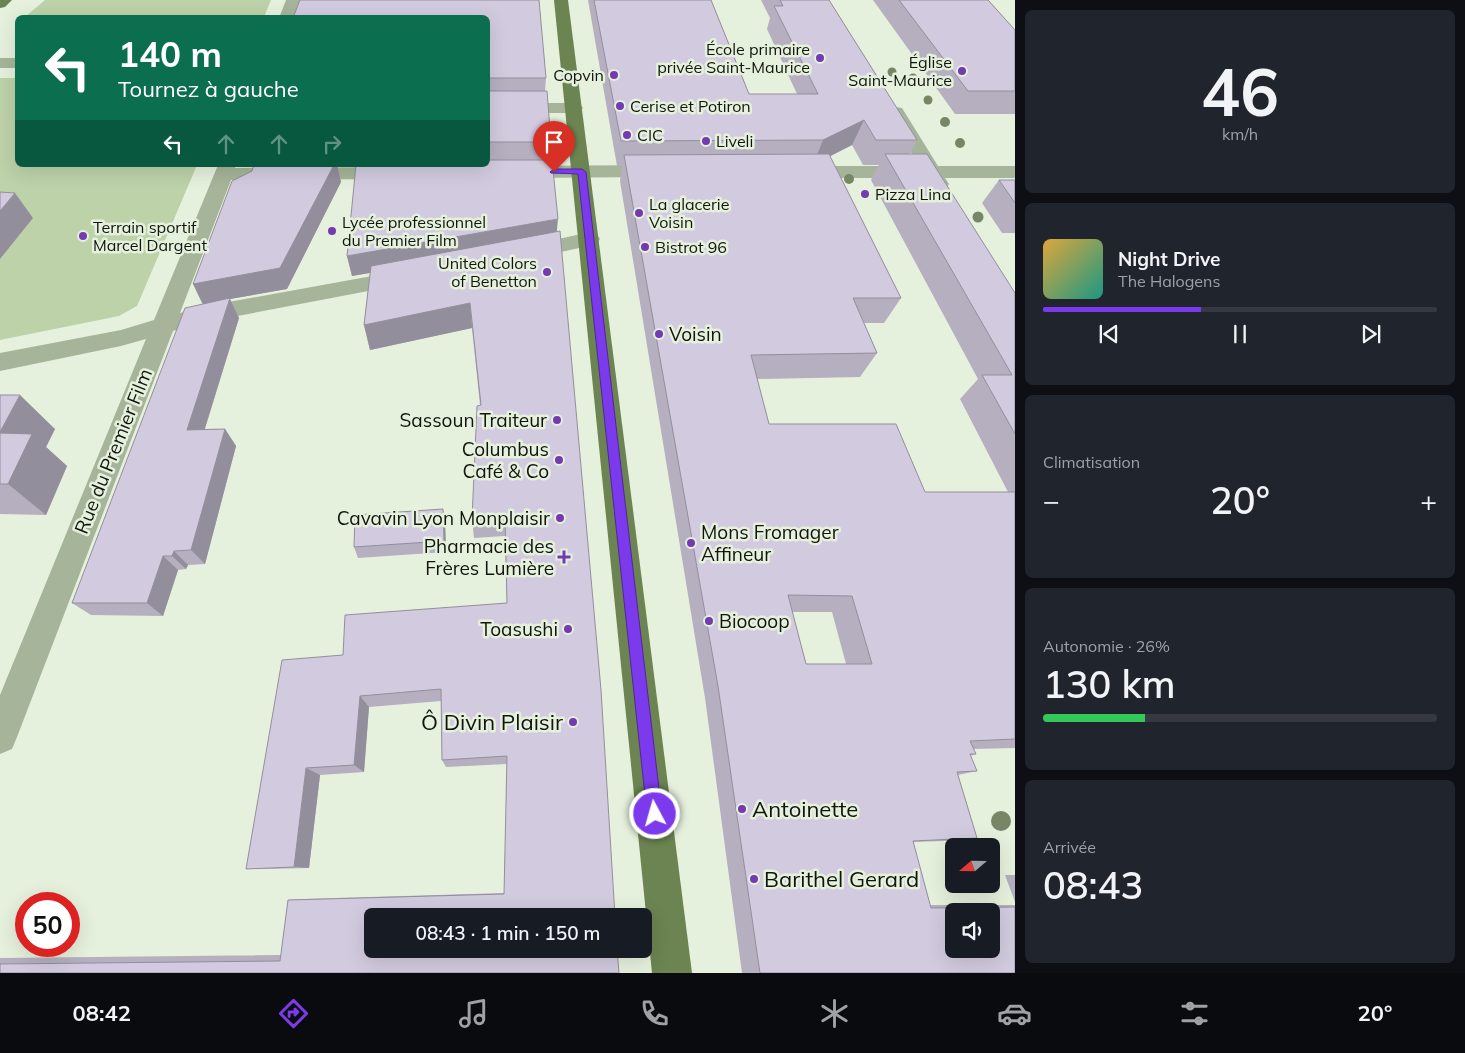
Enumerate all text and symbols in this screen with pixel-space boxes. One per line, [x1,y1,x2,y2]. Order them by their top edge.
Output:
text: 140 m [118,32,222,76]
icon: left [35,35,100,100]
place label: École primaire privée Saint-Maurice [657,39,810,77]
text: 46 [1201,51,1279,132]
marker: École primaire privée Saint-Maurice [814,52,826,64]
place label: Église Saint-Maurice [848,52,952,90]
place label: Copvin [553,65,604,85]
marker: Église Saint-Maurice [956,65,968,77]
marker: Copvin [608,69,620,81]
text: Tournez à gauche [118,75,299,103]
place label: Cerise et Potiron [630,96,751,116]
marker: Cerise et Potiron [614,100,626,112]
pin [533,121,575,172]
text: km/h [1222,124,1258,144]
place label: CIC [637,125,663,145]
icon: arrive [540,128,568,156]
marker: CIC [621,129,633,141]
icon: left [159,130,187,158]
icon: ahead [212,130,240,158]
icon: ahead [265,130,293,158]
icon: right [318,130,346,158]
place label: Liveli [716,131,753,151]
marker: Liveli [700,135,712,147]
place label: Pizza Lina [875,184,951,204]
marker: Pizza Lina [859,188,871,200]
place label: La glacerie Voisin [649,194,729,232]
marker: La glacerie Voisin [633,207,645,219]
place label: Lycée professionnel du Premier Film [342,212,486,250]
place label: Terrain sportif Marcel Dargent [93,217,207,255]
marker: Lycée professionnel du Premier Film [326,225,338,237]
marker: Terrain sportif Marcel Dargent [77,230,89,242]
place label: Bistrot 96 [655,237,727,257]
marker: Bistrot 96 [639,241,651,253]
text: Night Drive [1118,247,1220,271]
place label: United Colors of Benetton [438,253,537,291]
marker: United Colors of Benetton [541,266,553,278]
text: The Halogens [1118,271,1220,291]
icon: previous [1095,320,1123,348]
icon: pause [1226,320,1254,348]
icon: next [1357,320,1385,348]
place label: Voisin [669,322,722,346]
marker: Voisin [653,328,665,340]
street label: Rue du Premier Film [69,365,157,537]
place label: Sassoun Traiteur [400,408,547,432]
marker: Sassoun Traiteur [551,414,563,426]
place label: Columbus Café & Co [462,437,549,483]
text: Climatisation [1043,452,1140,472]
marker: Columbus Café & Co [553,454,565,466]
text: 20° [1210,476,1270,524]
text: − [1043,483,1060,518]
text: + [1420,483,1437,518]
place label: Cavavin Lyon Monplaisir [337,506,550,530]
marker: Cavavin Lyon Monplaisir [554,512,566,524]
place label: Mons Fromager Affineur [701,520,839,566]
place label: Pharmacie des Frères Lumière [424,534,554,580]
marker: Mons Fromager Affineur [685,537,697,549]
marker: Pharmacie des Frères Lumière [558,551,570,563]
place label: Biocoop [719,609,790,633]
marker: Biocoop [703,615,715,627]
place label: Toasushi [480,617,558,641]
marker: Toasushi [562,623,574,635]
text: Autonomie · 26% [1043,636,1170,656]
text: 130 km [1043,660,1176,708]
place label: Ô Divin Plaisir [421,708,563,736]
marker: Ô Divin Plaisir [567,716,579,728]
position arrow [628,787,680,839]
place label: Antoinette [752,795,858,823]
marker: Antoinette [736,803,748,815]
text: Arrivée [1043,837,1096,857]
north arrow [945,838,1000,892]
map controls [945,838,1000,958]
text: 08:43 [1043,861,1143,909]
place label: Barithel Gerard [764,865,919,893]
marker: Barithel Gerard [748,873,760,885]
speed limit sign: 50 [15,892,80,957]
button: sound [945,903,1000,958]
text: 08:43 · 1 min · 150 m [415,921,601,945]
icon: directions [276,996,311,1031]
icon: music [456,996,491,1031]
icon: phone [637,996,672,1031]
icon: climate [817,996,852,1031]
icon: car [997,996,1032,1031]
icon: filters [1177,996,1212,1031]
text: 08:42 [73,999,131,1027]
text: 20° [1358,999,1392,1027]

